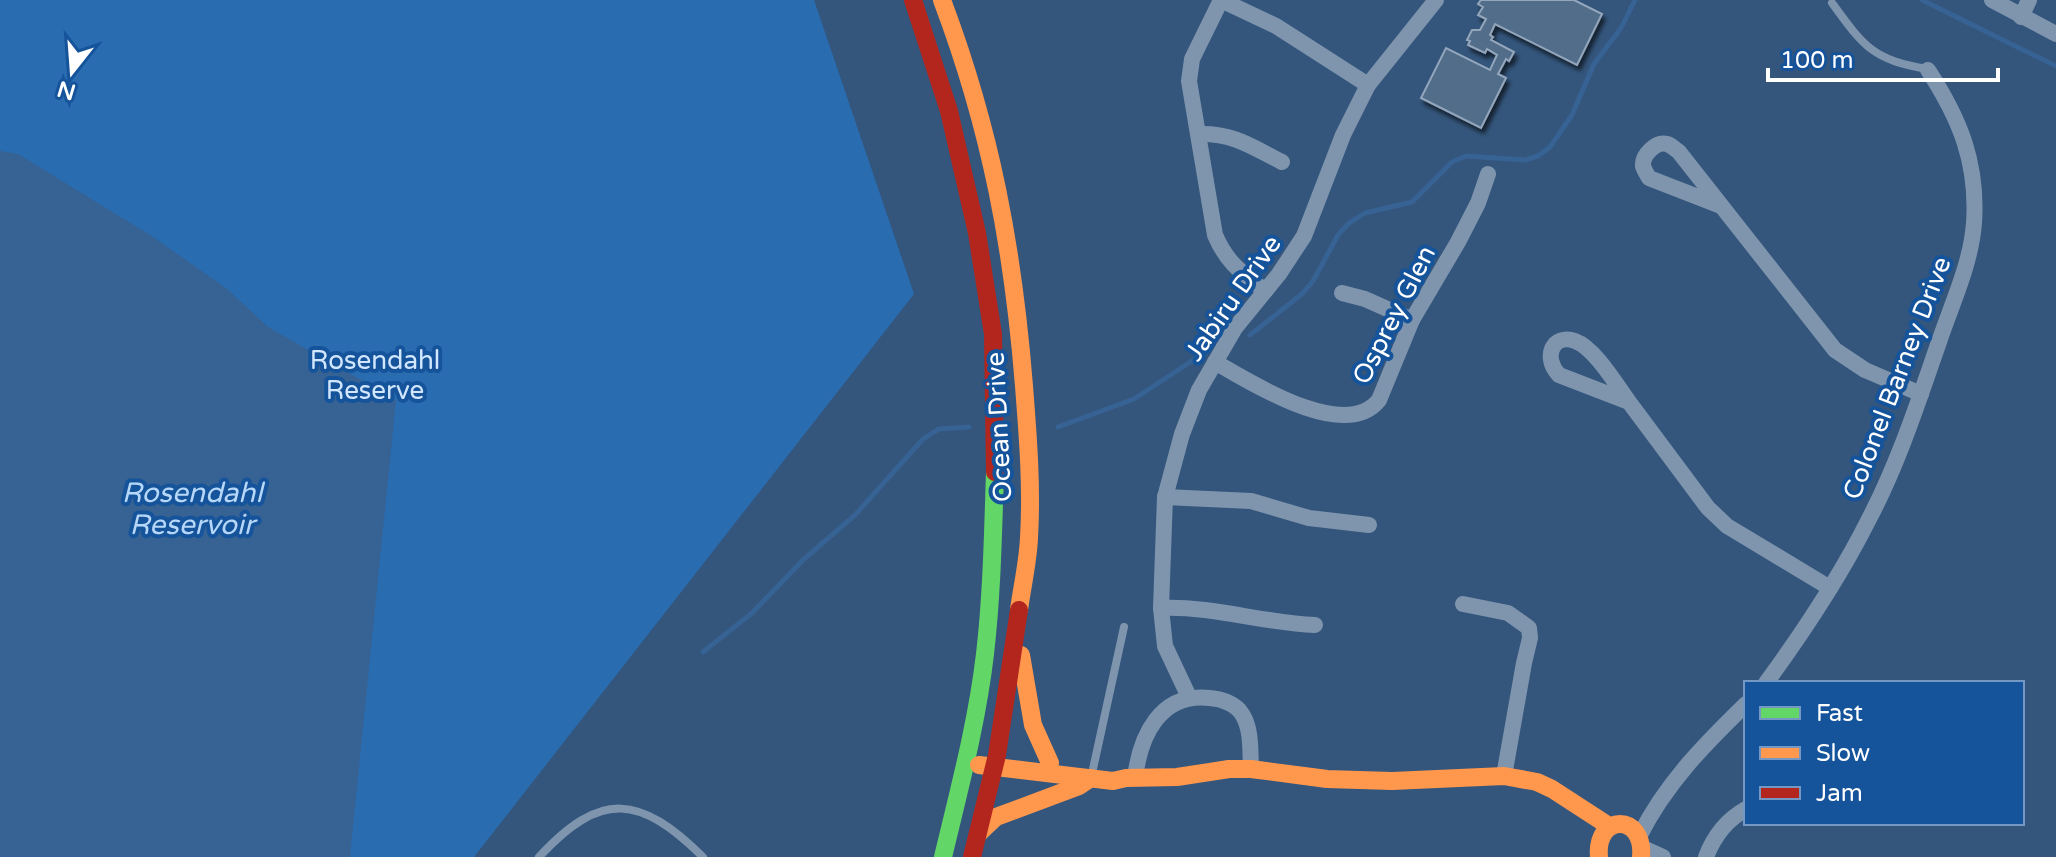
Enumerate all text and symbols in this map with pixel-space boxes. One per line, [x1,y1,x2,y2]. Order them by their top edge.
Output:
north arrow [32,32,112,112]
scale bar [1768,32,1998,82]
text: 100 m [1780,46,1854,75]
text: N [54,75,79,105]
street label: Jabiru Drive [1178,229,1288,367]
street label: Osprey Glen [1346,240,1442,390]
street label: Colonel Barney Drive [1836,252,1958,504]
park label: Rosendahl Reserve [310,345,440,406]
street label: Ocean Drive [980,351,1018,503]
water label: Rosendahl Reservoir [122,476,265,542]
legend [1744,681,2024,825]
text: Fast [1816,699,1863,728]
text: Slow [1816,739,1870,768]
text: Jam [1816,779,1863,808]

